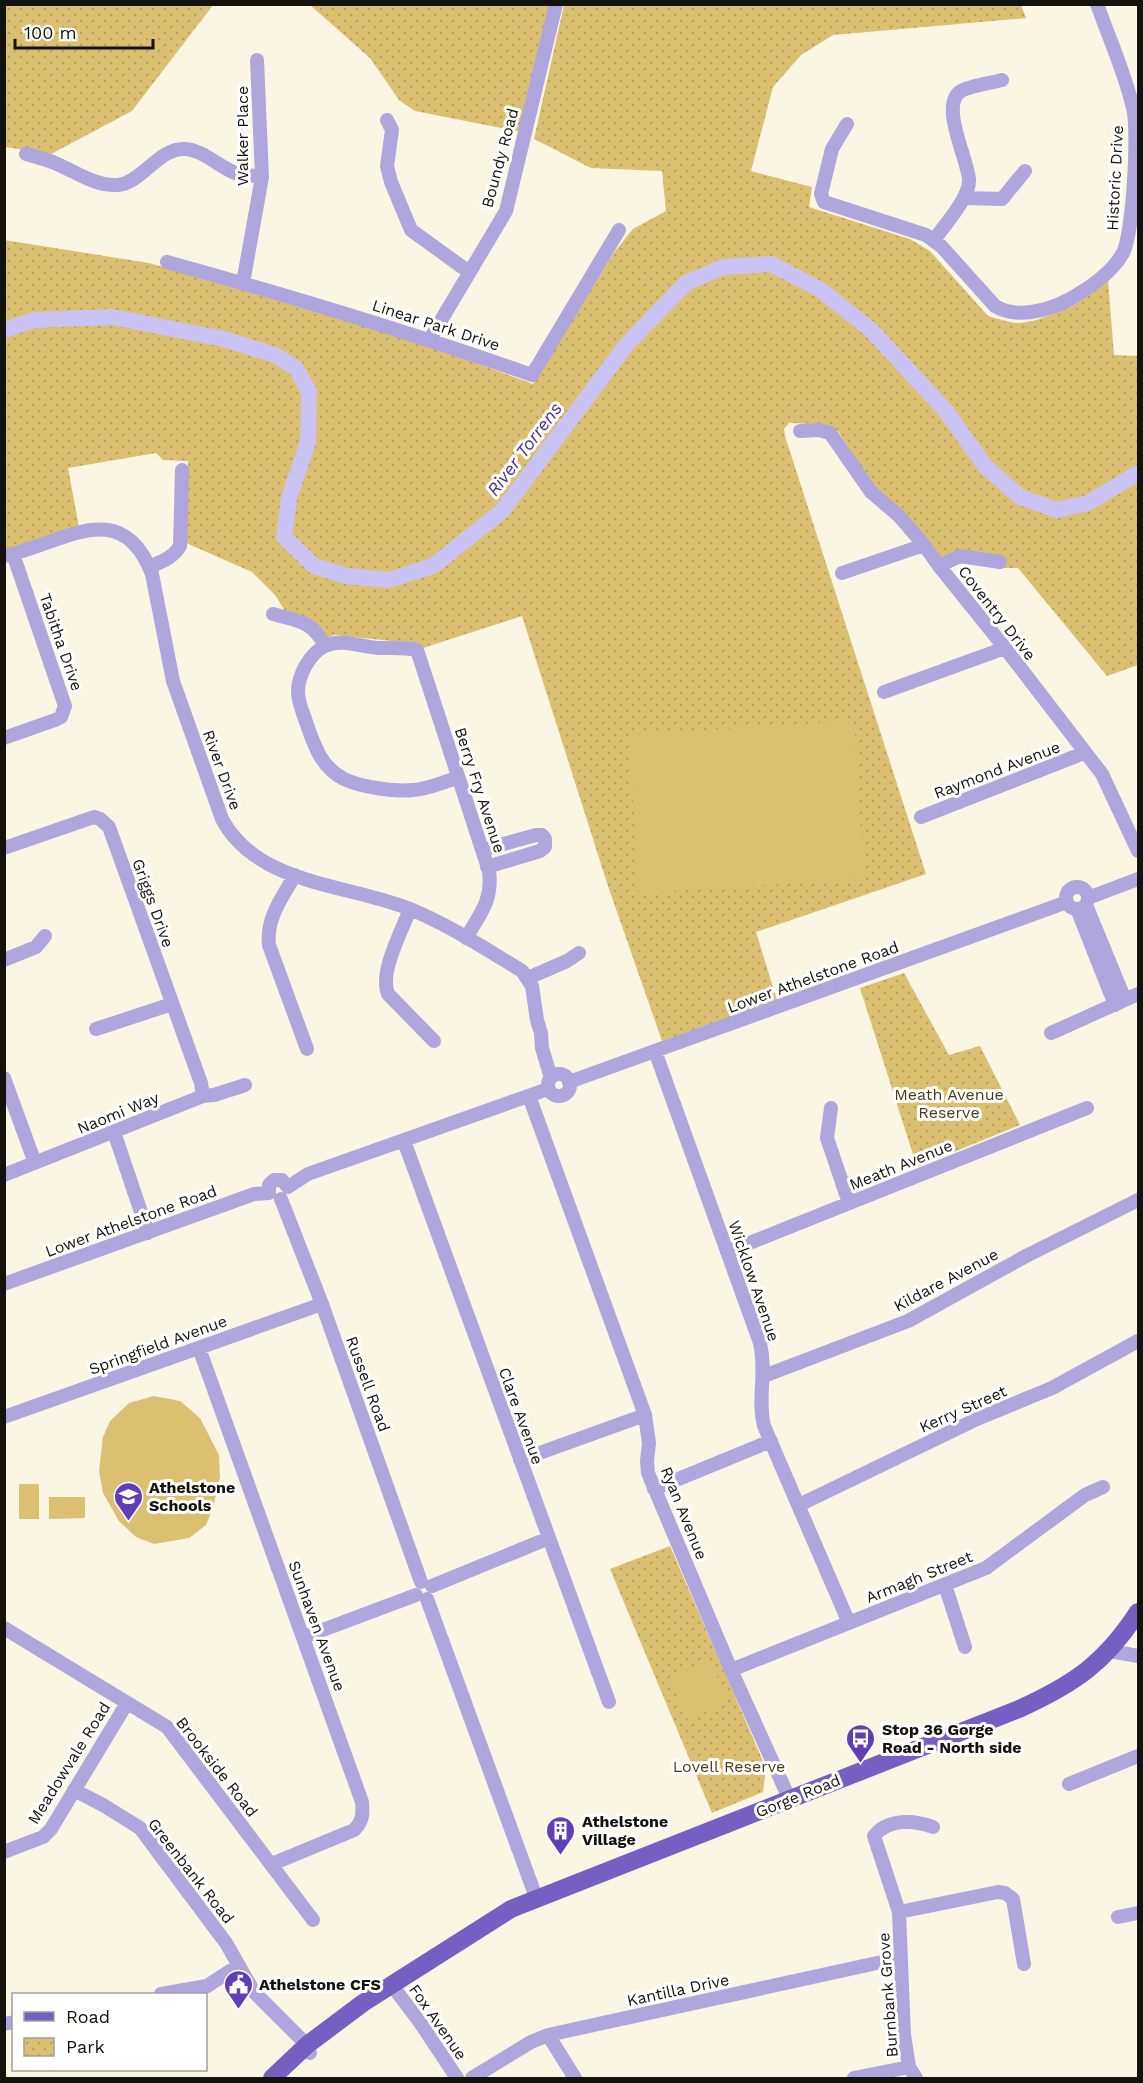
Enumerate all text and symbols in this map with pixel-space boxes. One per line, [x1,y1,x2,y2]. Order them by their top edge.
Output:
scale bar [15,12,153,50]
text: 100 m [24,22,77,43]
street label: Walker Place [233,86,252,186]
street label: Boundy Road [478,106,522,210]
street label: Historic Drive [1103,125,1127,231]
street label: Linear Park Drive [370,295,502,355]
water label: River Torrens [482,398,566,500]
street label: Coventry Drive [954,562,1040,664]
street label: Tabitha Drive [35,591,87,693]
street label: Berry Fry Avenue [451,725,509,855]
street label: River Drive [199,727,245,813]
street label: Raymond Avenue [931,737,1063,803]
street label: Griggs Drive [128,856,178,950]
street label: Lower Athelstone Road [725,937,901,1017]
park label: Meath Avenue Reserve [894,1085,1004,1122]
street label: Naomi Way [74,1088,162,1138]
street label: Meath Avenue [847,1136,955,1194]
street label: Lower Athelstone Road [43,1181,219,1261]
street label: Wicklow Avenue [724,1218,784,1344]
street label: Kildare Avenue [890,1244,1002,1316]
street label: Springfield Avenue [86,1311,230,1379]
street label: Russell Road [342,1334,394,1434]
street label: Clare Avenue [495,1365,547,1467]
street label: Kerry Street [916,1381,1010,1437]
street label: Ryan Avenue [657,1464,711,1562]
place label: Athelstone Schools [149,1478,235,1515]
school or university icon: Athelstone Schools [112,1480,144,1522]
street label: Armagh Street [863,1547,975,1607]
street label: Sunhaven Avenue [285,1558,349,1694]
street label: Meadowvale Road [24,1698,114,1828]
street label: Brookside Road [172,1713,262,1821]
place label: Stop 36 Gorge Road - North side [882,1720,1022,1757]
bus stop icon: Stop 36 Gorge Road - North side [845,1722,877,1764]
park label: Lovell Reserve [673,1757,785,1776]
street label: Gorge Road [753,1770,843,1822]
place label: Athelstone Village [582,1812,668,1849]
building icon: Athelstone Village [545,1814,577,1856]
street label: Greenbank Road [144,1815,238,1927]
street label: Burnbank Grove [874,1932,902,2058]
public building icon: Athelstone CFS [222,1968,254,2010]
street label: Kantilla Drive [625,1970,731,2010]
place label: Athelstone CFS [259,1975,381,1994]
street label: Fox Avenue [405,1981,471,2063]
legend [12,1993,207,2071]
text: Road [66,2006,110,2027]
text: Park [66,2036,105,2057]

